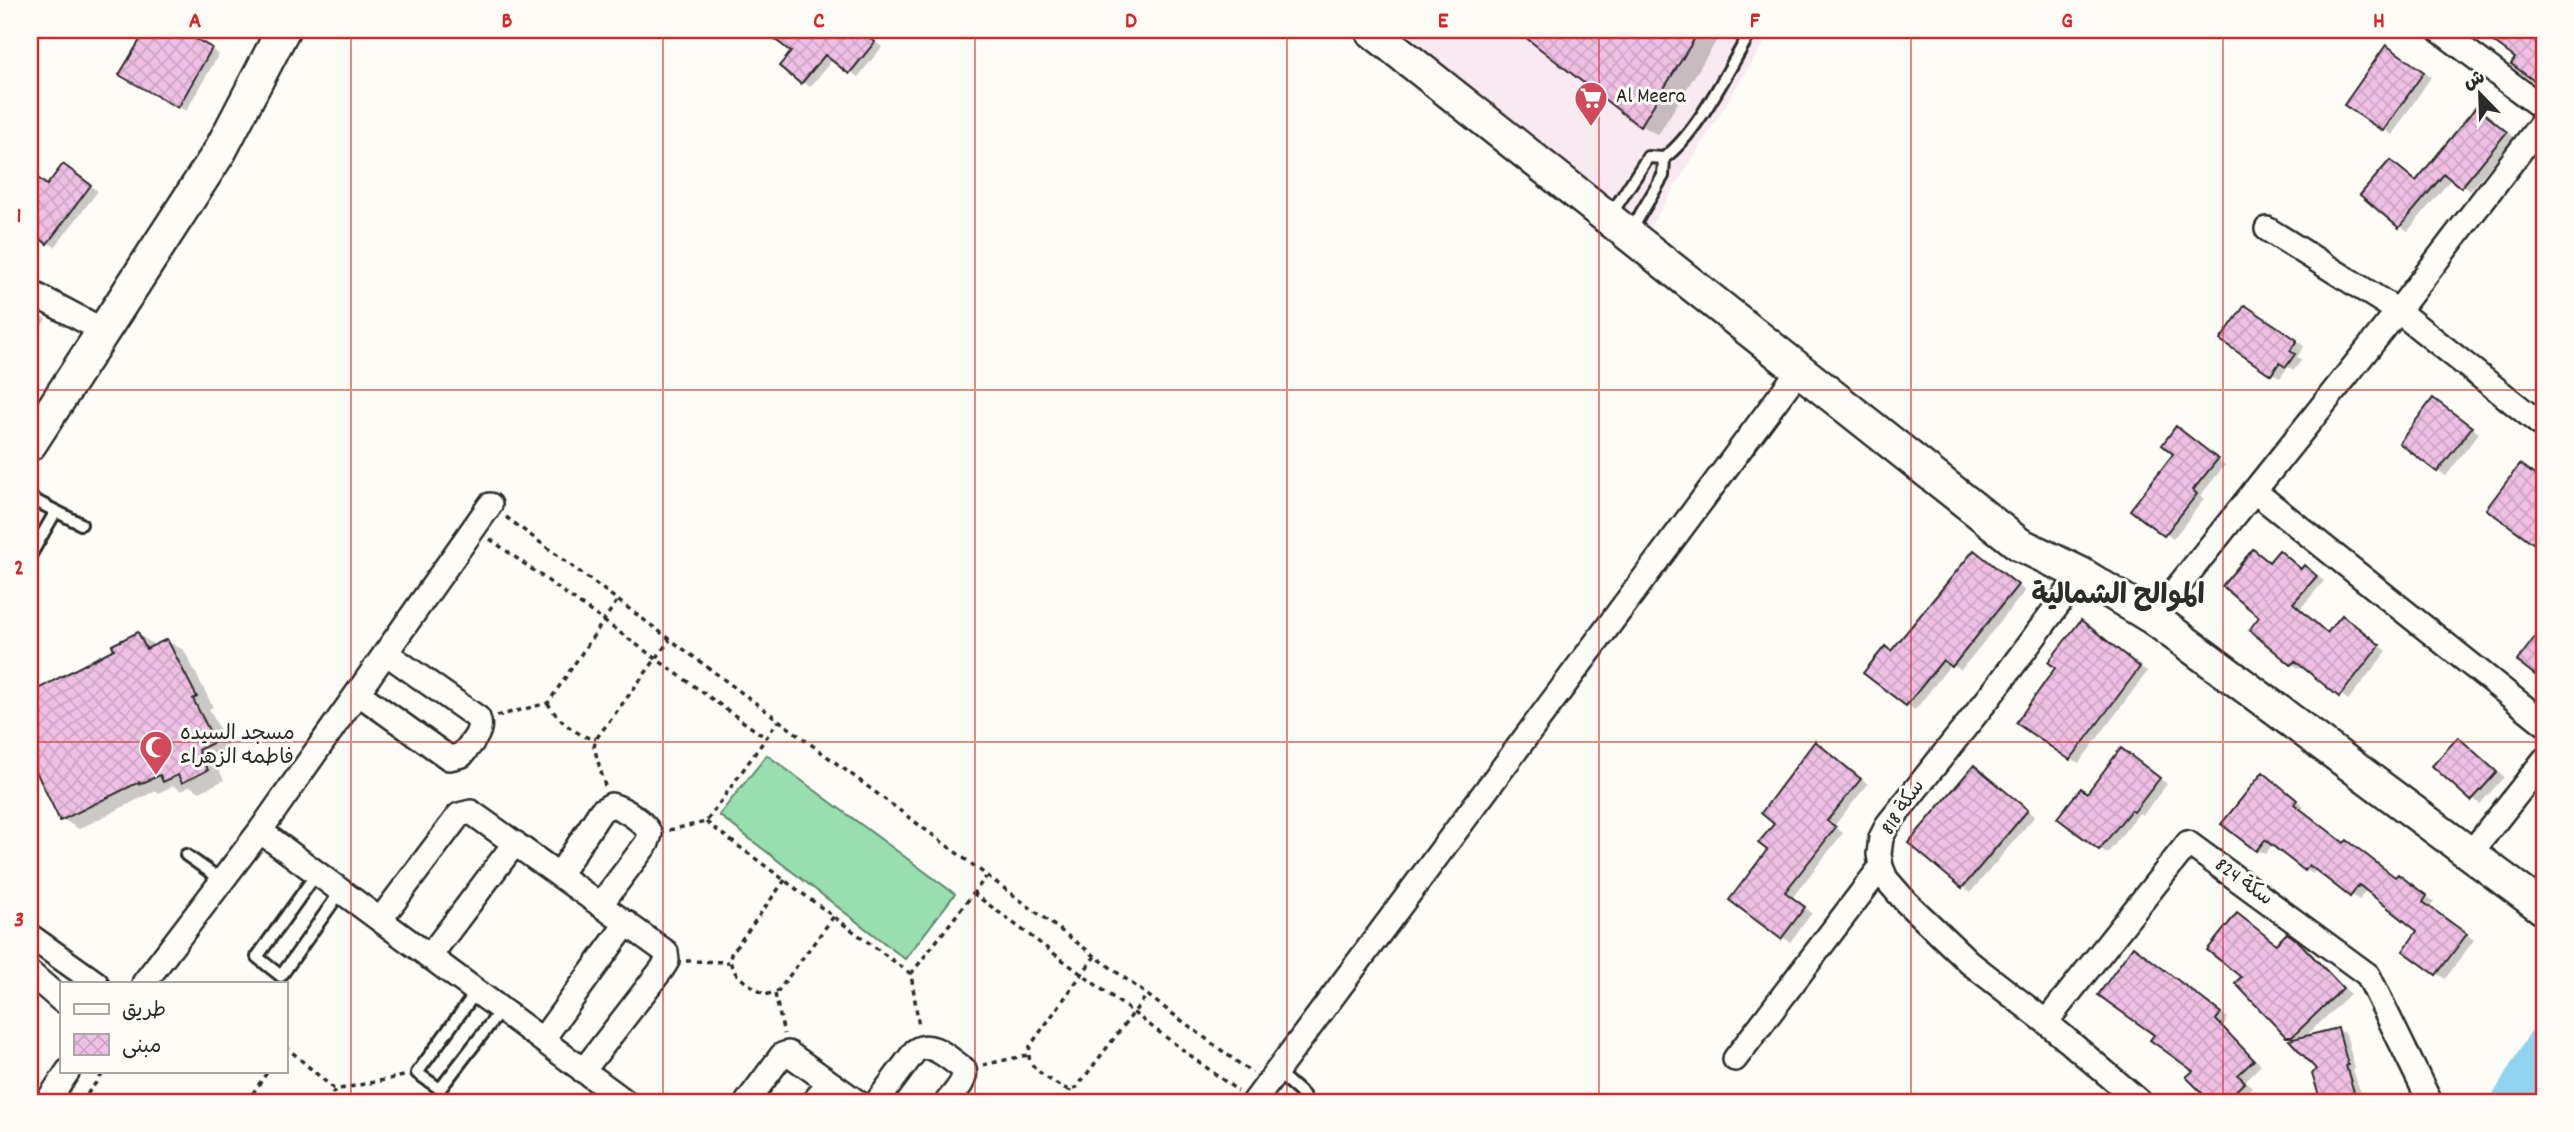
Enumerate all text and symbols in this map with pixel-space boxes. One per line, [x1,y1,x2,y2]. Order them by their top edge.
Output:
text: A [189,6,201,39]
text: B [502,6,513,39]
text: C [813,6,825,39]
text: D [1125,6,1137,39]
text: E [1438,6,1449,39]
text: F [1750,6,1761,39]
text: G [2061,6,2073,39]
text: H [2373,6,2385,39]
north arrow [2444,60,2514,130]
text: ش [2460,65,2490,98]
supermarket icon: Al Meera [1572,79,1610,128]
place label: Al Meera [1616,83,1687,113]
text: 1 [16,201,22,234]
text: 2 [14,553,24,586]
district label: الموالح الشمالية [2031,578,2205,618]
place label: مسجد السيده فاطمه الزهراء [180,720,295,774]
mosque icon: مسجد السيده فاطمه الزهراء [137,728,175,777]
street label: سكة 818 [1874,774,1934,842]
street label: سكة 824 [2207,851,2279,915]
text: 3 [14,905,24,938]
legend [60,982,287,1072]
text: طريق [122,997,166,1027]
text: مبنى [122,1033,161,1063]

